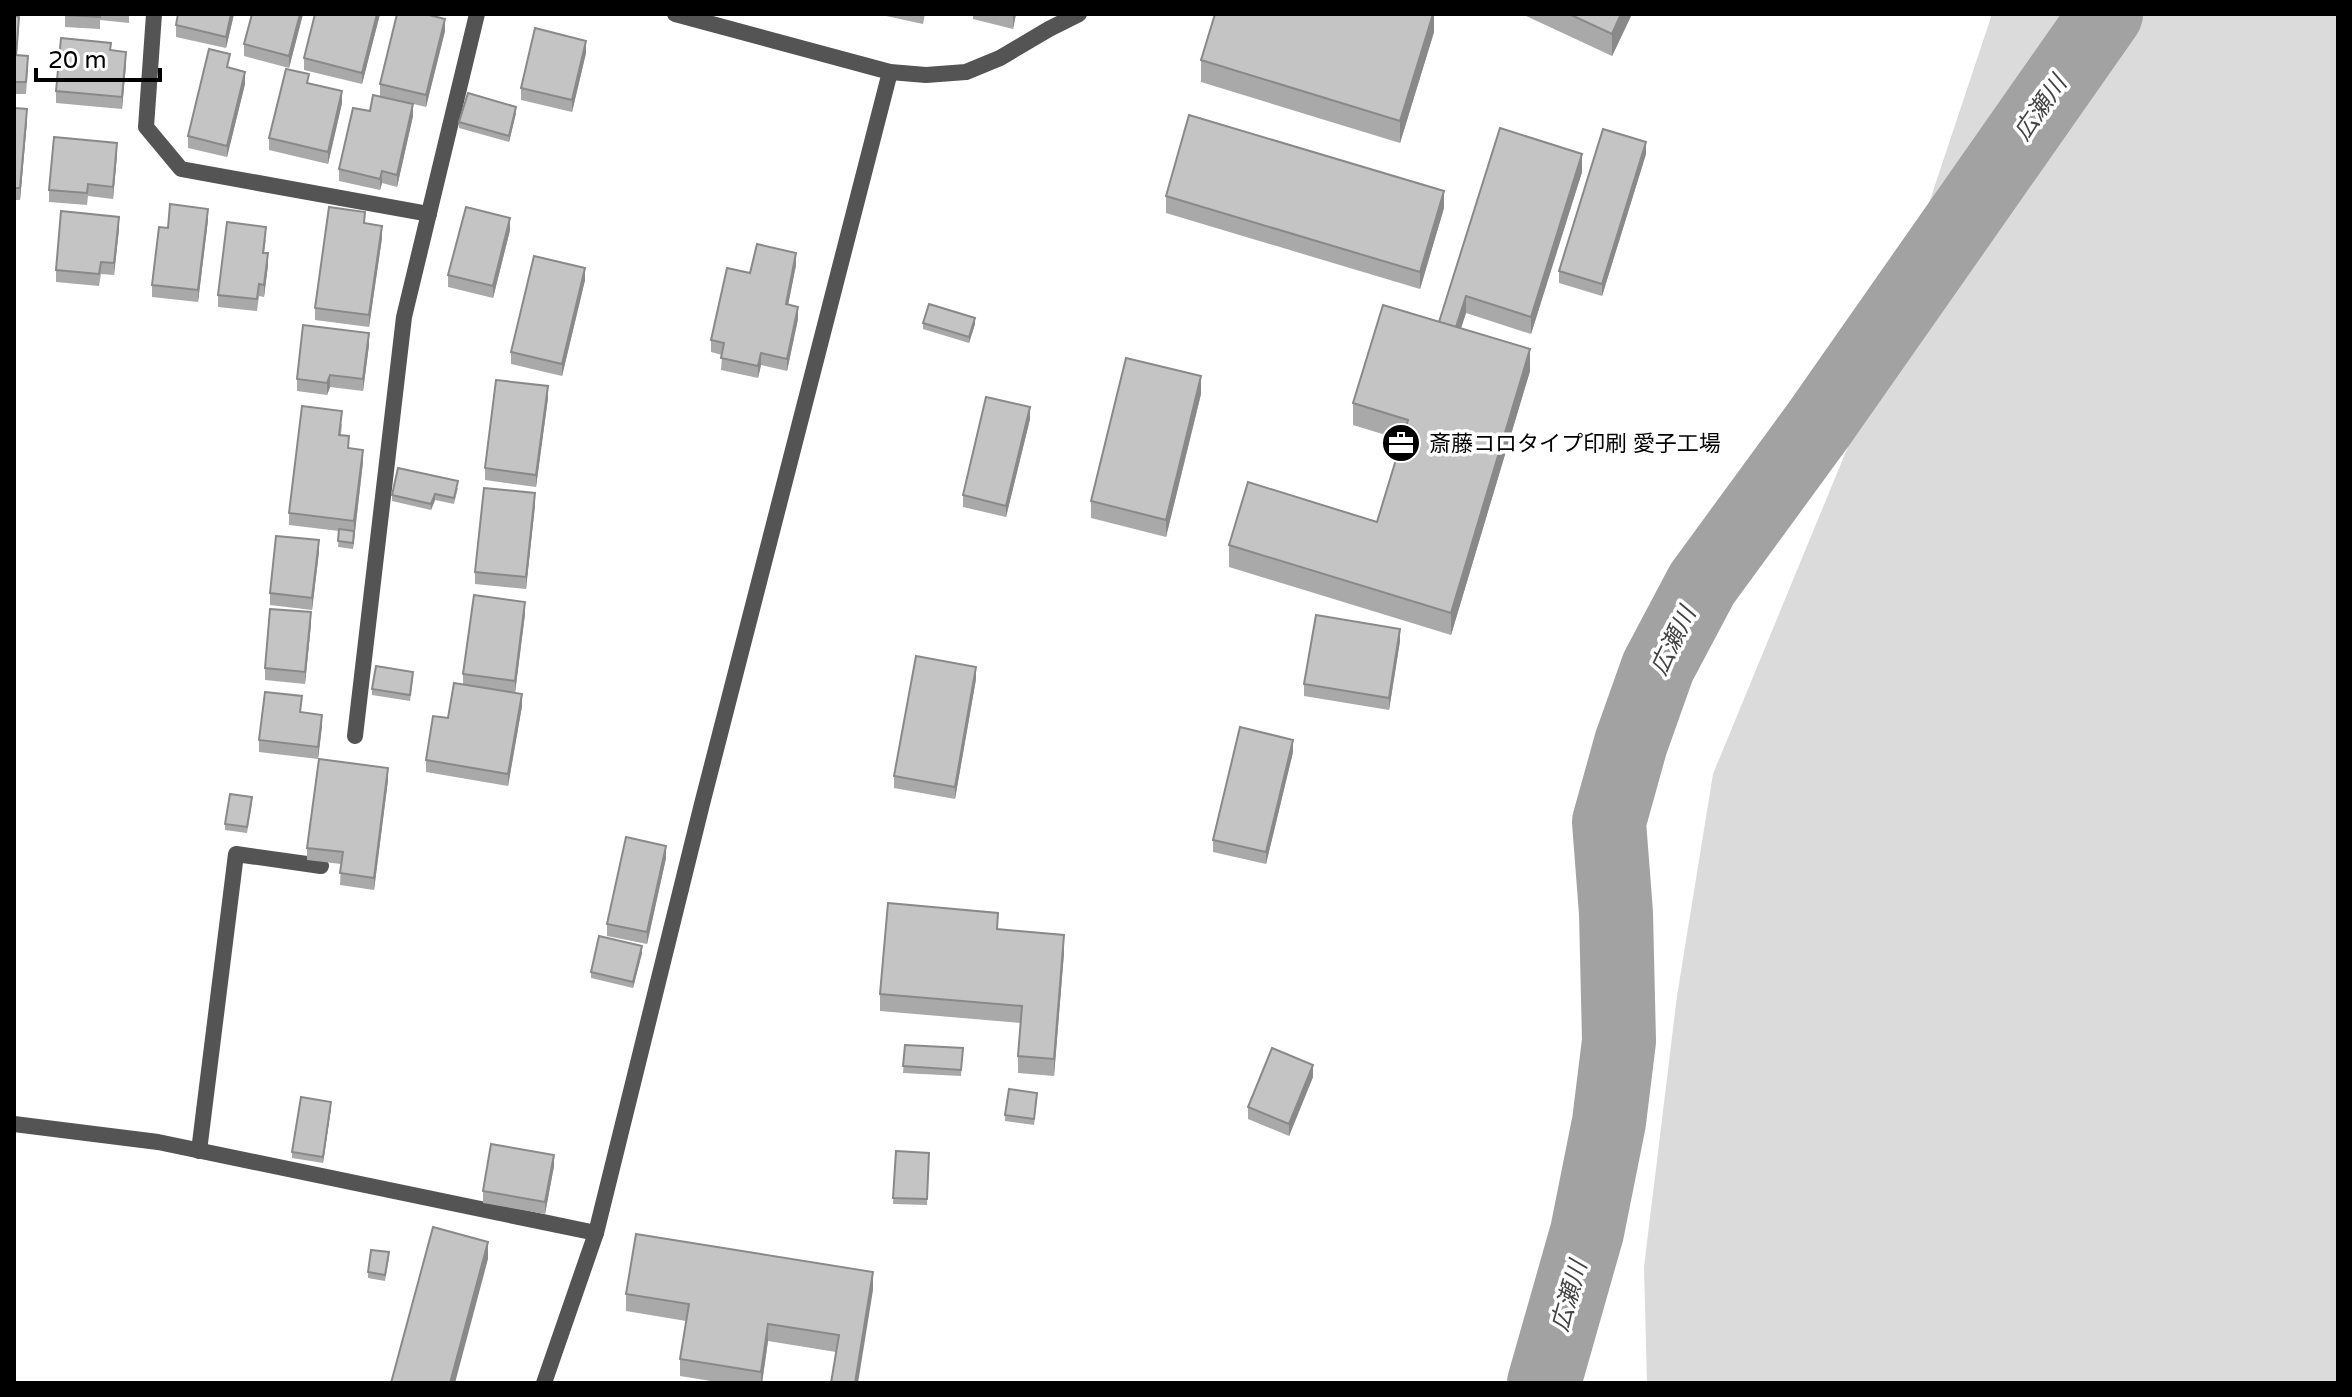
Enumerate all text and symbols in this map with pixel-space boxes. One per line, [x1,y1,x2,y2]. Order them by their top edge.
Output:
scale bar [36,32,160,82]
text: 20 m [48,46,106,75]
water label: 広瀬川 [2008,68,2075,146]
office icon: 斎藤コロタイプ印刷 愛子工場 [1380,422,1422,464]
place label: 斎藤コロタイプ印刷 愛子工場 [1429,431,1721,457]
water label: 広瀬川 [1645,600,1704,680]
water label: 広瀬川 [1546,1255,1594,1335]

